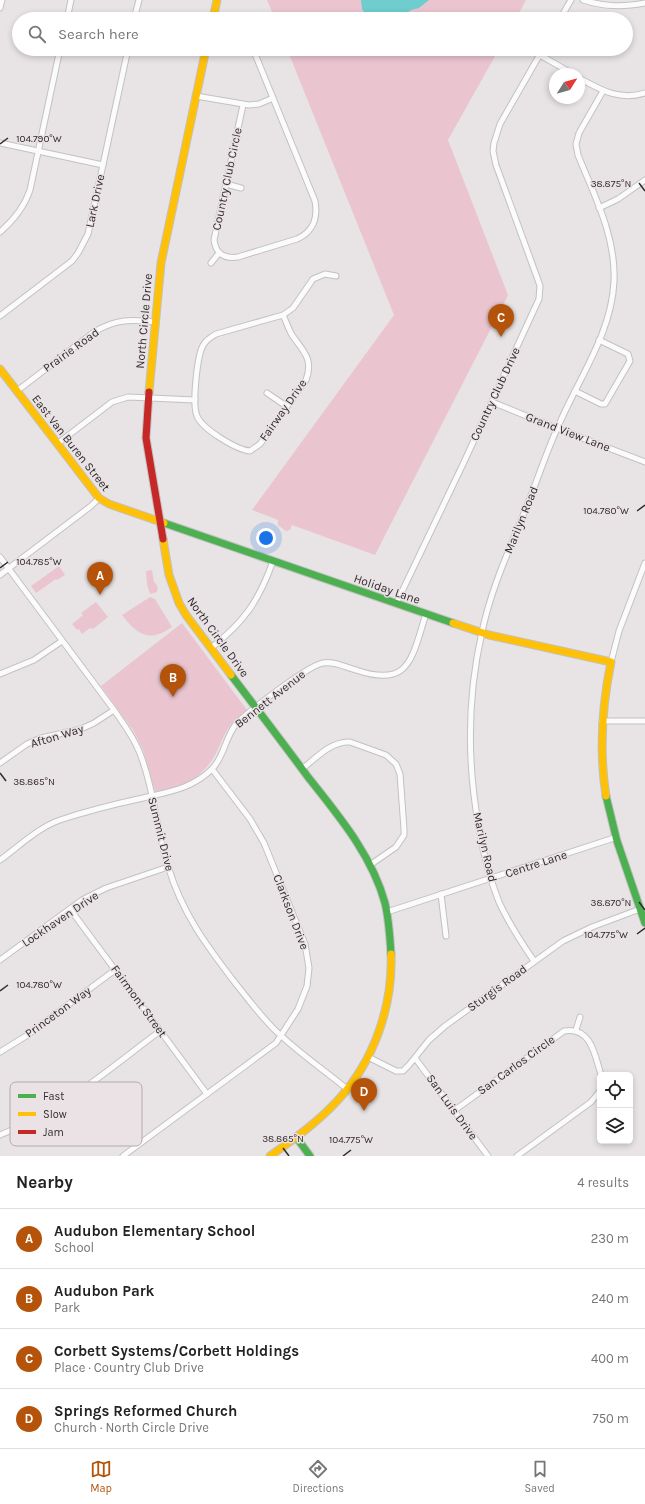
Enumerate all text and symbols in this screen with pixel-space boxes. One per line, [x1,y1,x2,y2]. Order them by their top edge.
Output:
search box [12,12,633,56]
icon: search [26,23,48,45]
text: Search here [58,25,139,43]
north arrow [549,68,585,104]
street label: Country Club Circle [209,126,245,232]
text: 104.790°W [16,133,62,145]
street label: Lark Drive [83,173,107,229]
text: 38.875°N [591,178,631,190]
street label: North Circle Drive [133,273,155,369]
pin: C [488,304,514,337]
street label: Prairie Road [40,325,102,375]
street label: Country Club Drive [467,345,523,443]
street label: Fairway Drive [257,376,309,444]
street label: East Van Buren Street [29,392,113,494]
street label: Grand View Lane [524,409,612,455]
street label: Marilyn Road [501,484,541,556]
text: 104.780°W [583,505,629,517]
your location [256,528,276,548]
text: 104.785°W [16,556,62,568]
pin: A [87,562,113,595]
street label: Holiday Lane [352,571,422,607]
street label: North Circle Drive [184,594,252,680]
pin: B [160,664,186,697]
street label: Bennett Avenue [232,667,308,731]
street label: Afton Way [29,721,86,751]
text: 38.865°N [13,776,55,788]
street label: Summit Drive [145,795,177,873]
street label: Marilyn Road [470,811,500,883]
street label: Centre Lane [503,847,569,881]
street label: Clarkson Drive [270,872,312,952]
street label: Lockhaven Drive [19,888,101,950]
text: 38.870°N [591,897,631,909]
text: 104.775°W [584,929,628,941]
street label: Fairmont Street [108,962,170,1040]
street label: Sturgis Road [464,962,530,1014]
text: 104.780°W [16,979,62,991]
street label: Princeton Way [22,983,94,1041]
street label: San Carlos Circle [475,1032,557,1098]
street label: San Luis Drive [424,1071,480,1143]
map controls [597,1072,633,1144]
button: locate [597,1072,633,1108]
pin: D [351,1078,377,1111]
legend [10,1082,142,1146]
text: Fast [43,1090,64,1103]
text: Slow [43,1108,67,1121]
button: layers [597,1108,633,1144]
text: Jam [43,1126,64,1139]
text: 38.865°N [262,1133,304,1145]
text: 104.775°W [329,1134,373,1146]
text: Nearby [16,1172,73,1192]
text: 4 results [577,1175,629,1190]
text: Audubon Elementary School [54,1222,255,1240]
text: A [25,1231,33,1246]
text: 230 m [591,1231,629,1246]
text: School [54,1240,94,1255]
text: Audubon Park [54,1282,154,1300]
text: B [25,1291,33,1306]
text: 240 m [591,1291,629,1306]
text: Park [54,1300,80,1315]
text: Corbett Systems/Corbett Holdings [54,1342,299,1360]
text: C [25,1351,33,1366]
text: 400 m [591,1351,629,1366]
text: Place · Country Club Drive [54,1360,204,1375]
text: Springs Reformed Church [54,1402,237,1420]
text: D [25,1411,33,1426]
text: 750 m [593,1411,629,1426]
text: Church · North Circle Drive [54,1420,209,1435]
tab: Map [90,1458,112,1495]
tab: Directions [292,1458,344,1495]
tab: Saved [524,1458,555,1495]

